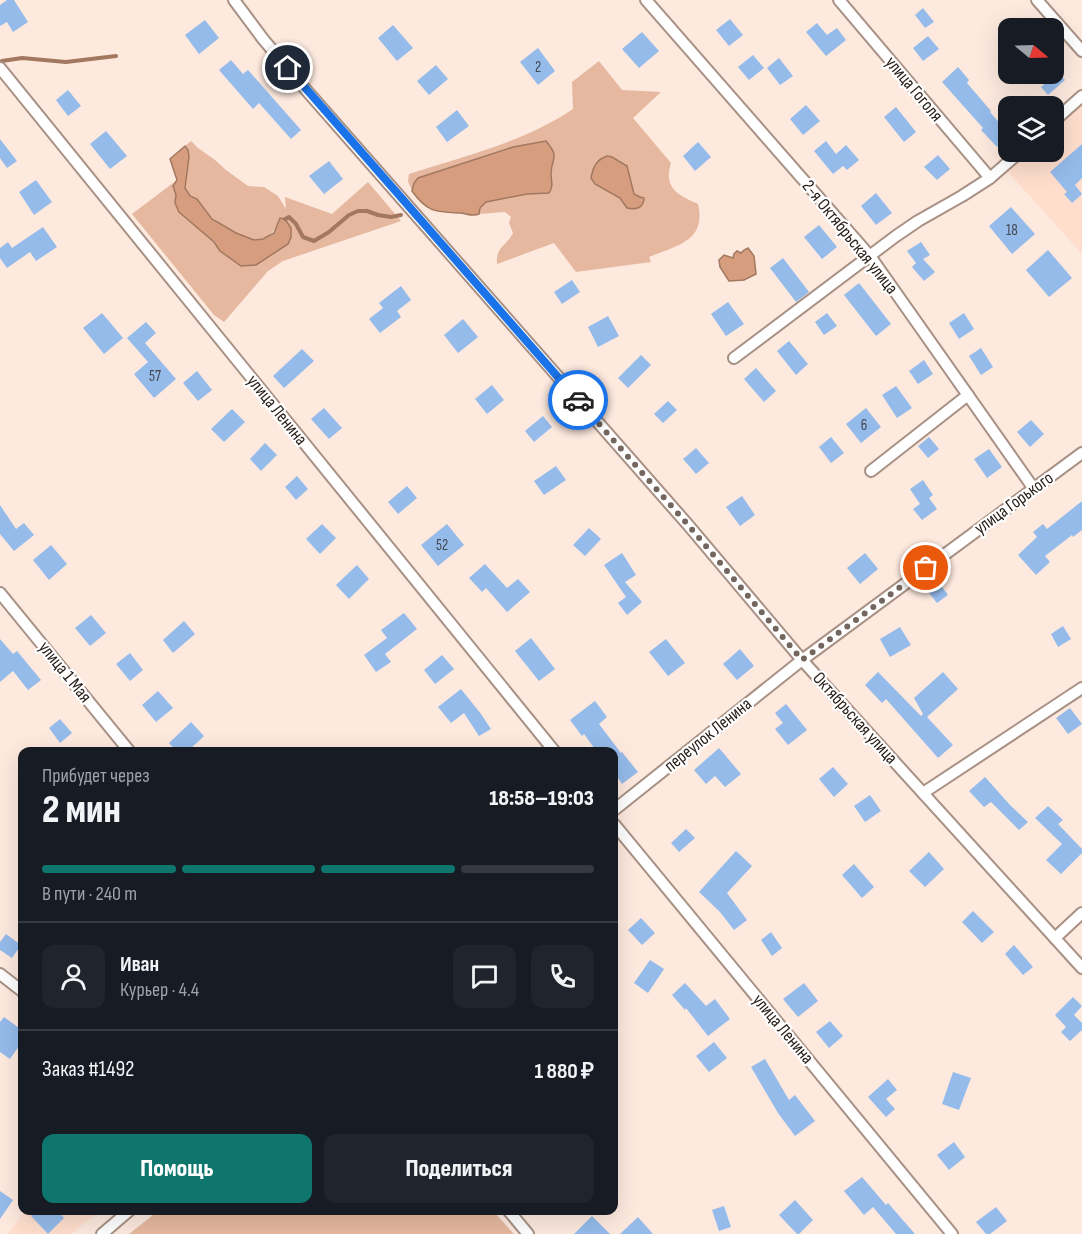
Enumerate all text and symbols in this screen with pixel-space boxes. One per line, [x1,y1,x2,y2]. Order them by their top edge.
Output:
north arrow [998,18,1064,84]
map controls [998,18,1064,162]
pin [262,42,313,93]
icon: home [271,51,304,84]
street label: улица Гоголя [881,52,947,126]
house number: 2 [535,58,541,77]
button: layers [998,96,1064,162]
street label: 2-я Октябрьская улица [798,176,902,298]
house number: 18 [1006,221,1018,240]
house number: 57 [149,367,161,386]
courier [548,370,608,430]
street label: улица Ленина [242,371,312,449]
icon: car [562,384,595,417]
house number: 6 [861,416,867,435]
street label: улица Горького [970,467,1058,539]
house number: 52 [436,536,448,555]
pin [900,542,951,593]
icon: bag [909,551,942,584]
street label: улица 1 Мая [34,637,96,707]
street label: Октябрьская улица [808,668,902,768]
street label: переулок Ленина [660,694,756,776]
text: Прибудет через [42,764,150,788]
text: 18:58–19:03 [489,785,594,812]
text: 2 мин [42,787,121,834]
text: В пути · 240 m [42,882,137,906]
button: person [42,945,105,1008]
button: chat [453,945,516,1008]
button: phone [531,945,594,1008]
text: Иван [120,951,159,978]
text: Курьер · 4.4 [120,978,199,1002]
street label: улица Ленина [748,990,818,1068]
text: Заказ #1492 [42,1056,134,1083]
text: 1 880 ₽ [534,1058,594,1085]
button: Помощь [42,1134,312,1203]
button: Поделиться [324,1134,594,1203]

